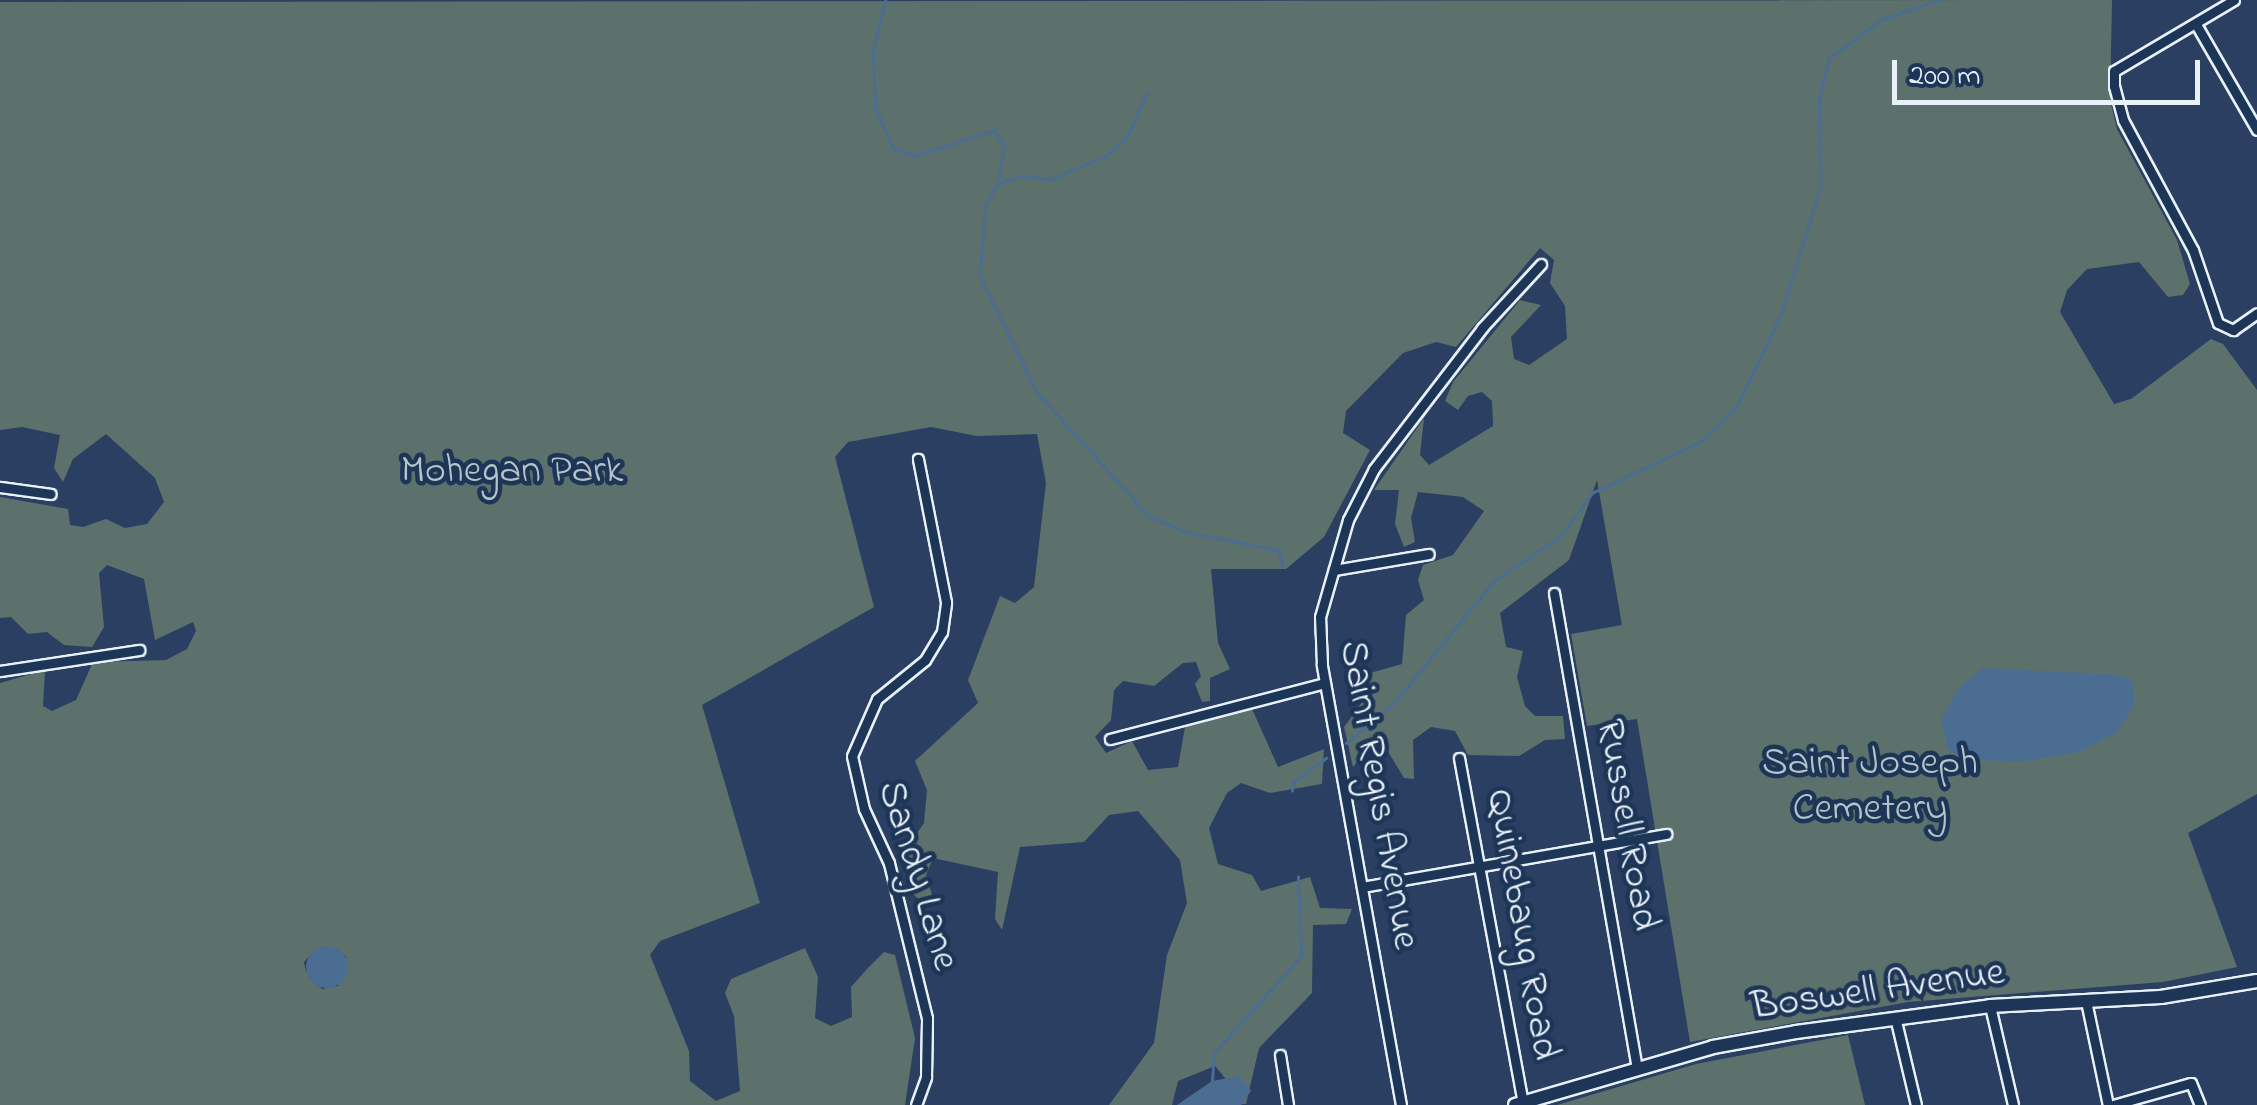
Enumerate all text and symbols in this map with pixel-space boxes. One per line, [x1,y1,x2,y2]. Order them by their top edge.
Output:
scale bar [1897,40,2204,102]
text: 200 m [1909,55,1981,99]
park label: Mohegan Park [401,448,623,496]
street label: Saint Regis Avenue [1327,637,1429,953]
street label: Russell Road [1584,715,1668,935]
park label: Saint Joseph Cemetery [1762,740,1978,834]
street label: Sandy Lane [865,775,969,977]
street label: Quinebaug Road [1474,786,1568,1064]
street label: Boswell Avenue [1748,949,2008,1033]

